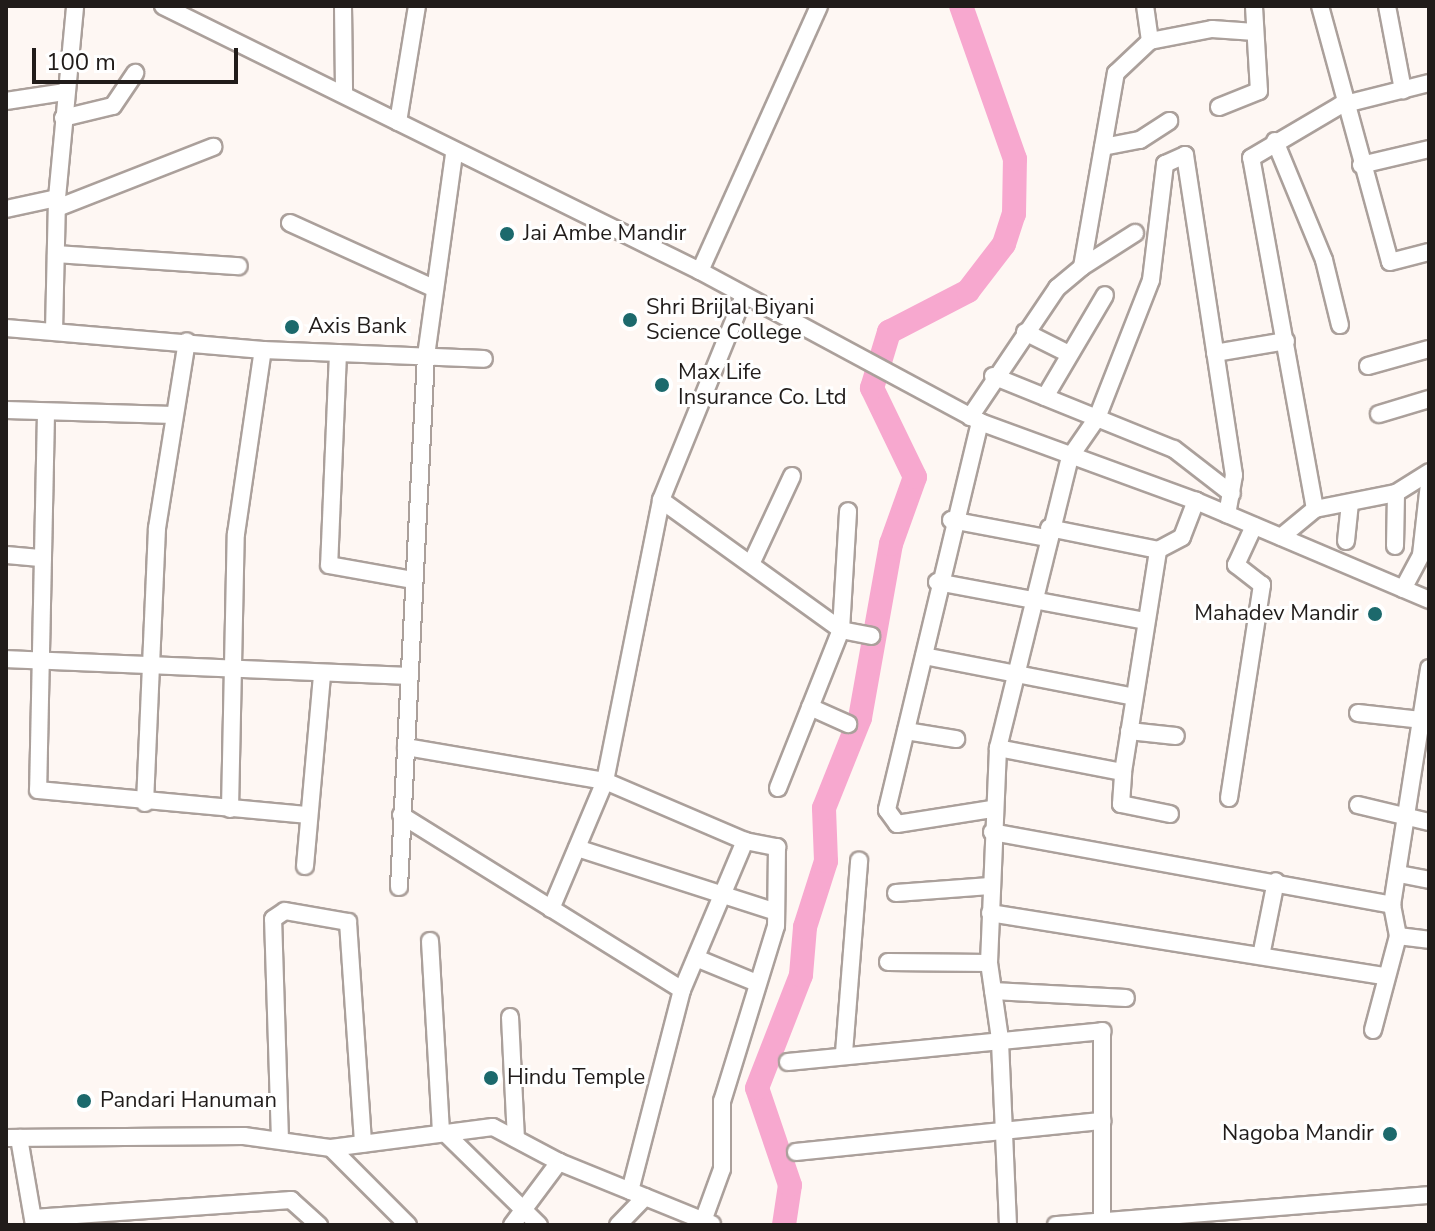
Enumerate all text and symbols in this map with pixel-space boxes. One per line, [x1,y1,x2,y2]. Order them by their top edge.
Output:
scale bar [36,32,242,82]
text: 100 m [46,46,116,78]
place label: Jai Ambe Mandir [523,221,686,247]
marker: Jai Ambe Mandir [498,225,516,243]
place label: Shri Brijlal Biyani Science College [646,294,814,346]
marker: Shri Brijlal Biyani Science College [621,311,639,329]
place label: Axis Bank [308,314,406,340]
marker: Axis Bank [283,318,301,336]
place label: Max Life Insurance Co. Ltd [678,359,847,410]
marker: Max Life Insurance Co. Ltd [653,376,671,394]
place label: Mahadev Mandir [1194,601,1359,627]
marker: Mahadev Mandir [1366,605,1384,623]
place label: Hindu Temple [507,1065,645,1091]
marker: Hindu Temple [482,1069,500,1087]
place label: Pandari Hanuman [100,1088,277,1114]
marker: Pandari Hanuman [75,1092,93,1110]
place label: Nagoba Mandir [1222,1121,1374,1147]
marker: Nagoba Mandir [1381,1125,1399,1143]

